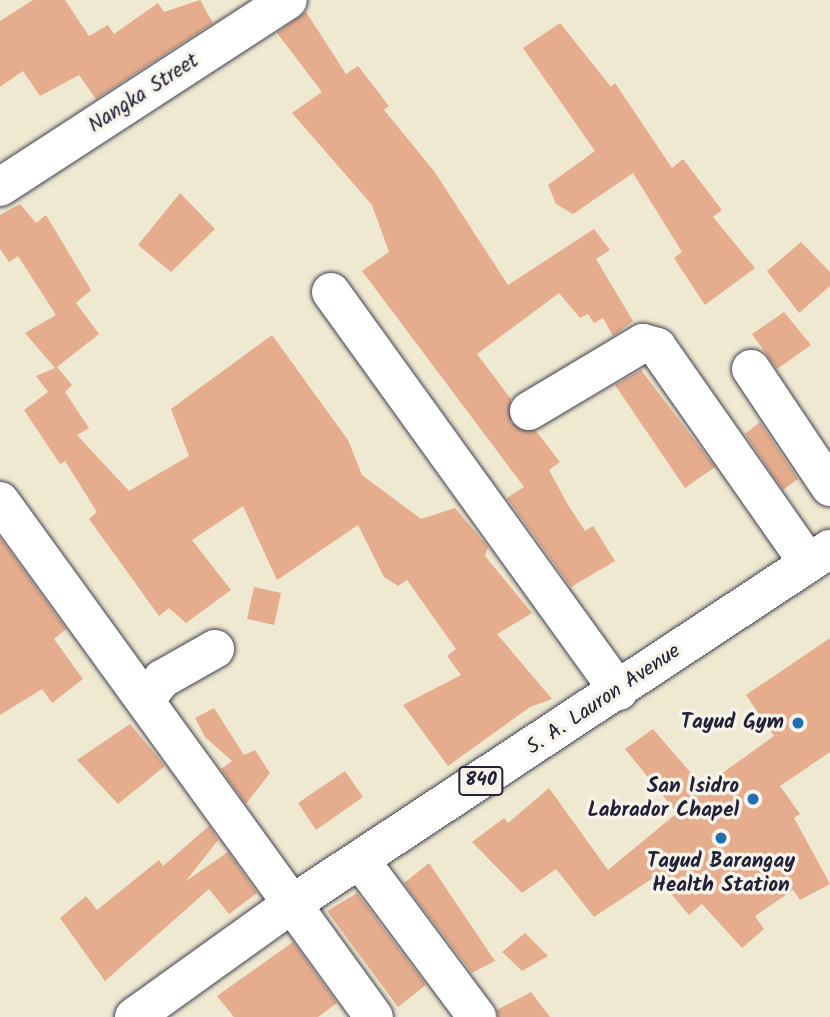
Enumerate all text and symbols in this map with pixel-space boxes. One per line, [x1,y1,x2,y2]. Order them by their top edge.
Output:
street label: Nangka Street [84,49,204,139]
street label: S. A. Lauron Avenue [522,639,686,761]
place label: Tayud Gym [681,710,784,736]
marker: Tayud Gym [790,715,806,731]
road number: 840 [458,766,504,796]
place label: San Isidro Labrador Chapel [587,774,739,824]
marker: San Isidro Labrador Chapel [745,791,761,807]
marker: Tayud Barangay Health Station [713,830,729,846]
place label: Tayud Barangay Health Station [647,849,795,899]

